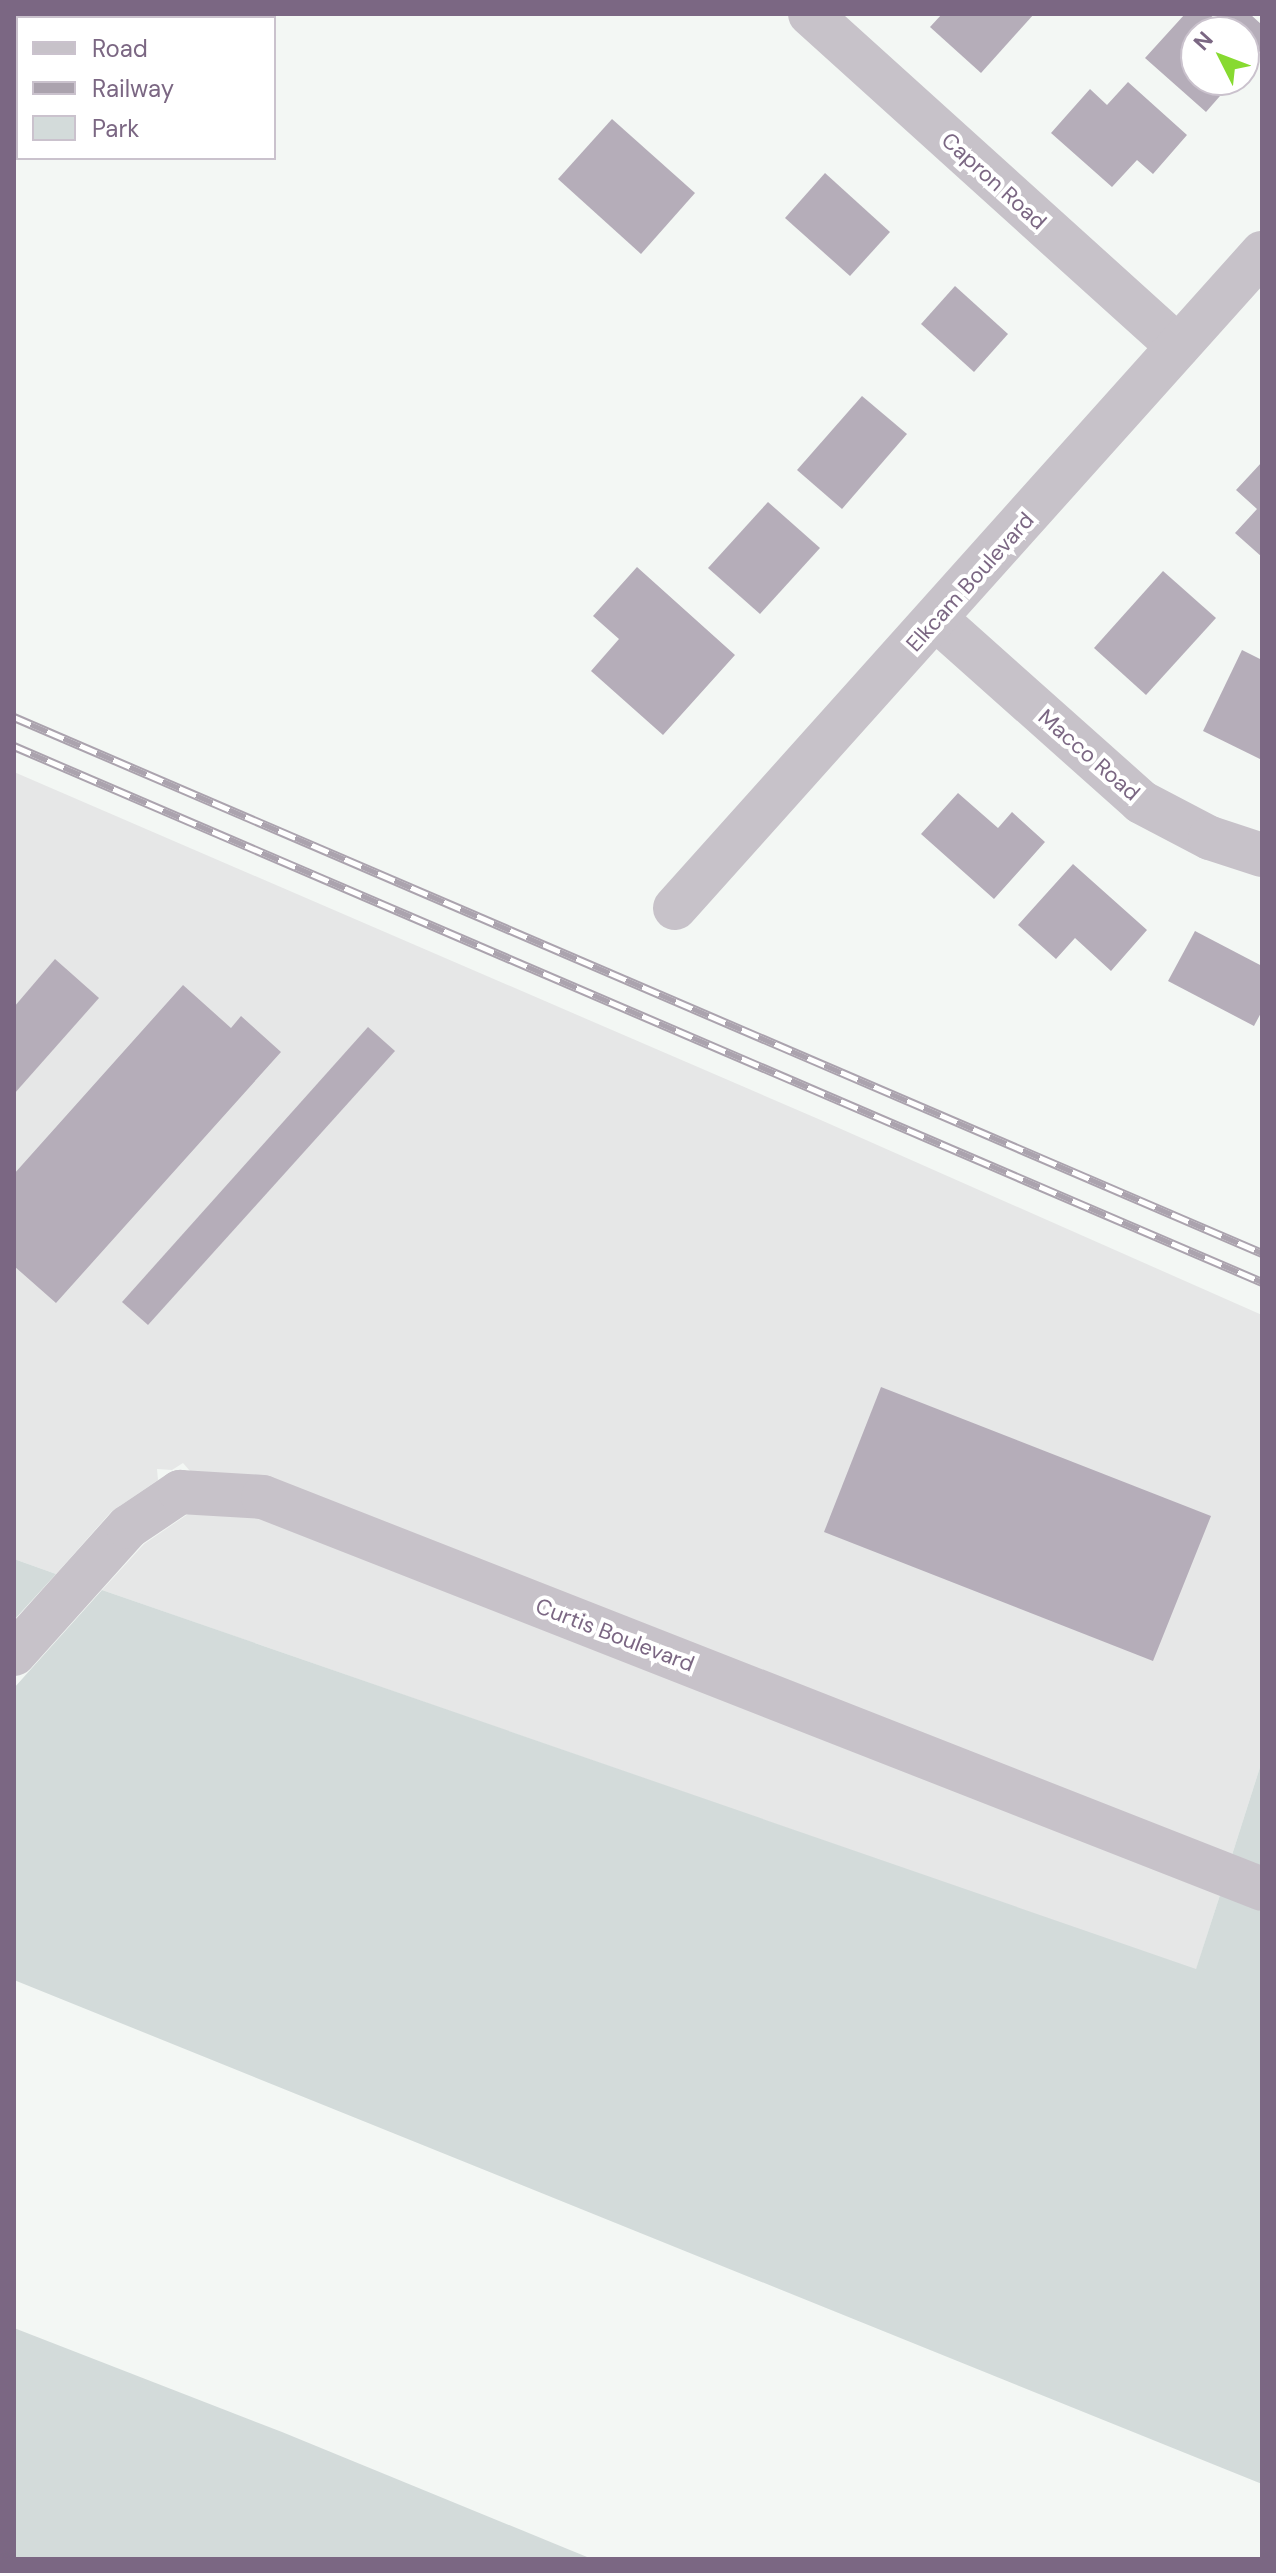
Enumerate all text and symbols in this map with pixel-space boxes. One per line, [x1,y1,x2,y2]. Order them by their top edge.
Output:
legend [16,16,276,160]
north arrow [1180,16,1260,96]
text: N [1187,25,1219,57]
text: Road [92,33,148,64]
text: Railway [92,73,174,104]
text: Park [92,113,139,144]
street label: Capron Road [936,127,1052,235]
street label: Elkcam Boulevard [901,507,1039,657]
street label: Macco Road [1033,704,1145,806]
street label: Curtis Boulevard [532,1593,698,1677]

